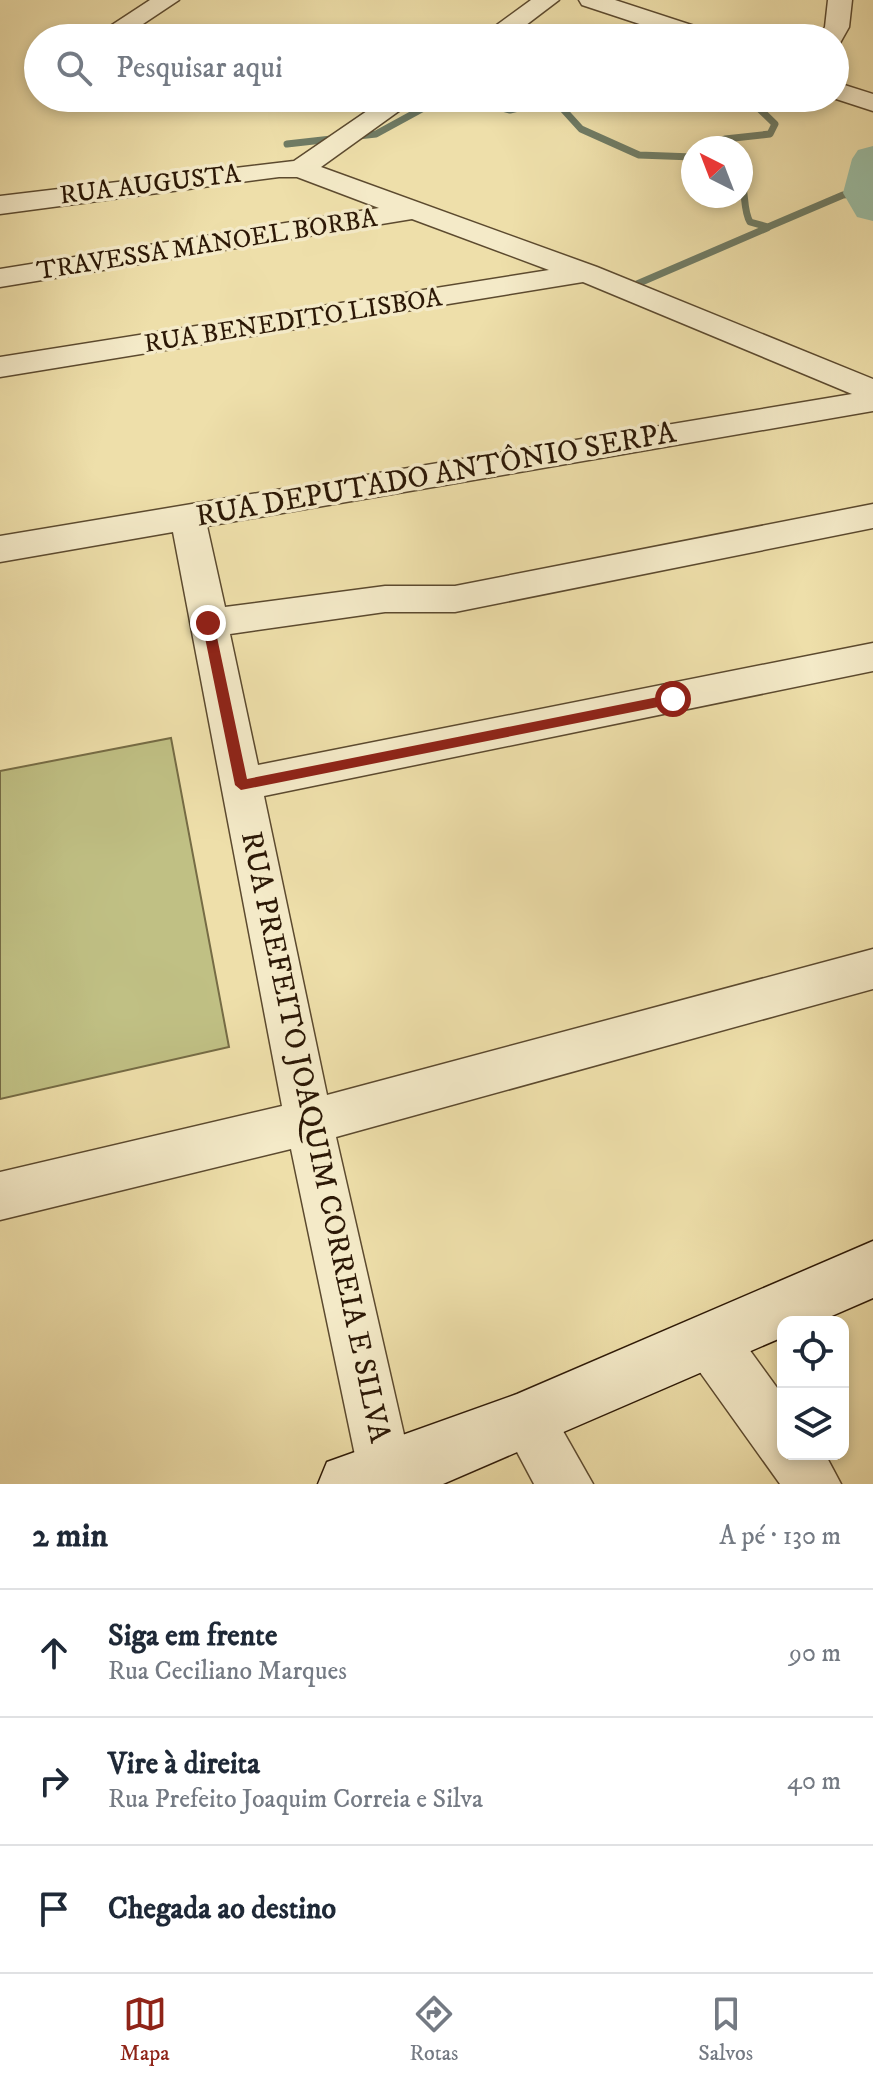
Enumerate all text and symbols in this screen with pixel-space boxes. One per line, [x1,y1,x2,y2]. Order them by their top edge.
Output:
search box [24,24,849,112]
icon: search [52,46,96,90]
text: Pesquisar aqui [116,50,283,87]
north arrow [681,136,753,208]
street label: RUA AUGUSTA [58,157,243,212]
street label: TRAVESSA MANOEL BORBA [34,202,380,288]
street label: RUA BENEDITO LISBOA [142,281,445,361]
street label: RUA DEPUTADO ANTÔNIO SERPA [193,412,680,535]
route end [190,605,226,641]
route start [655,681,691,717]
street label: RUA PREFEITO JOAQUIM CORREIA E SILVA [232,828,398,1447]
map controls [777,1316,849,1460]
button: locate [777,1316,849,1388]
button: layers [777,1388,849,1460]
text: 2 min [32,1515,108,1557]
text: A pé · 130 m [719,1520,841,1553]
text: Siga em frente [108,1618,277,1655]
icon: ahead [32,1631,76,1675]
text: 90 m [789,1637,841,1670]
text: Rua Ceciliano Marques [108,1655,347,1688]
text: Vire à direita [108,1746,260,1783]
icon: right [32,1759,76,1803]
text: 40 m [787,1765,841,1798]
text: Rua Prefeito Joaquim Correia e Silva [108,1783,483,1816]
icon: arrive [32,1887,76,1931]
text: Chegada ao destino [108,1891,336,1928]
tab: Mapa [120,1992,170,2067]
tab: Rotas [409,1992,458,2067]
tab: Salvos [698,1992,753,2067]

